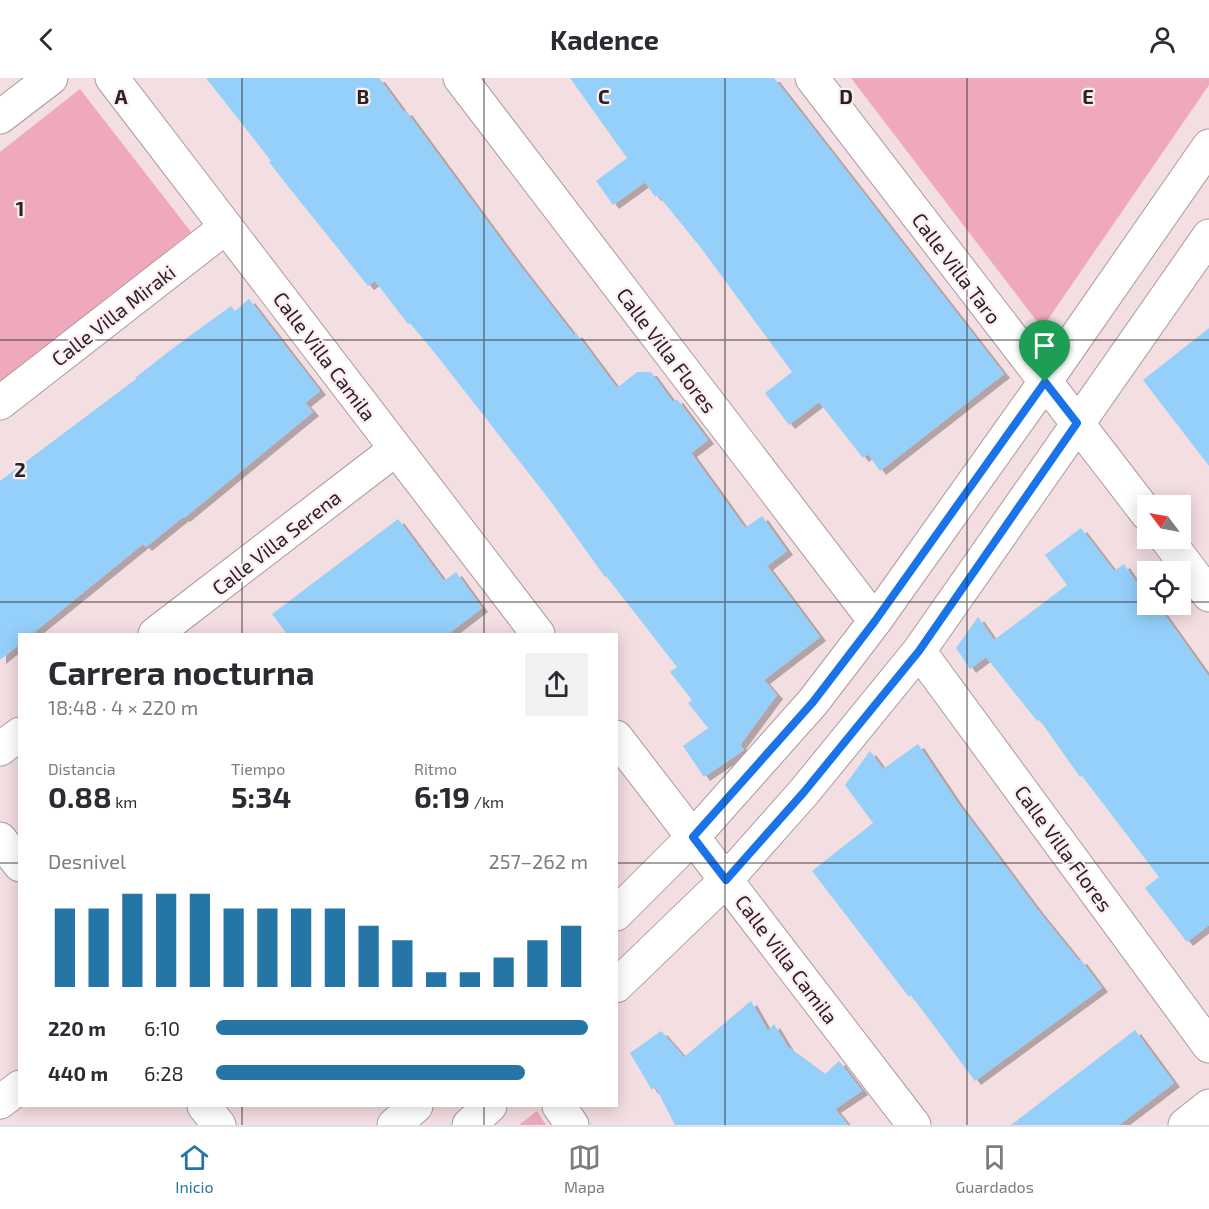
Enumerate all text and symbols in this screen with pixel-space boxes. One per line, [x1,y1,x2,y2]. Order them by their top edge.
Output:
icon: back [30,23,63,56]
text: Kadence [550,23,659,55]
icon: person [1146,23,1179,56]
text: A [114,84,128,108]
text: B [357,84,369,108]
text: C [598,84,610,108]
text: D [839,84,853,108]
text: E [1082,84,1094,108]
text: 1 [16,196,24,220]
street label: Calle Villa Taro [907,208,1007,328]
street label: Calle Villa Miraki [46,259,180,371]
street label: Calle Villa Flores [612,283,722,417]
street label: Calle Villa Camila [269,287,381,425]
pin [1019,320,1070,382]
icon: arrive [1028,329,1061,362]
text: 2 [14,457,26,481]
street label: Calle Villa Serena [207,484,345,600]
north arrow [1137,495,1191,549]
map controls [1137,495,1191,615]
button: locate [1137,561,1191,615]
text: Carrera nocturna [48,652,315,692]
button: share [525,653,588,716]
text: 18:48 · 4 × 220 m [48,695,198,719]
text: Distancia [48,759,115,778]
text: Tiempo [231,759,285,778]
text: Ritmo [414,759,457,778]
text: 0.88 [48,778,112,814]
text: 5:34 [231,778,291,814]
text: 6:19 [414,778,470,814]
street label: Calle Villa Flores [1010,780,1118,916]
text: km [112,792,137,811]
text: /km [470,792,504,811]
text: Desnivel [48,849,126,873]
text: 257–262 m [488,849,588,873]
street label: Calle Villa Camila [731,890,843,1028]
text: 220 m [48,1016,106,1040]
text: 6:10 [144,1016,180,1040]
text: 440 m [48,1061,108,1085]
text: 6:28 [144,1061,184,1085]
tab: Inicio [175,1141,214,1196]
tab: Mapa [564,1141,605,1196]
tab: Guardados [955,1141,1034,1196]

